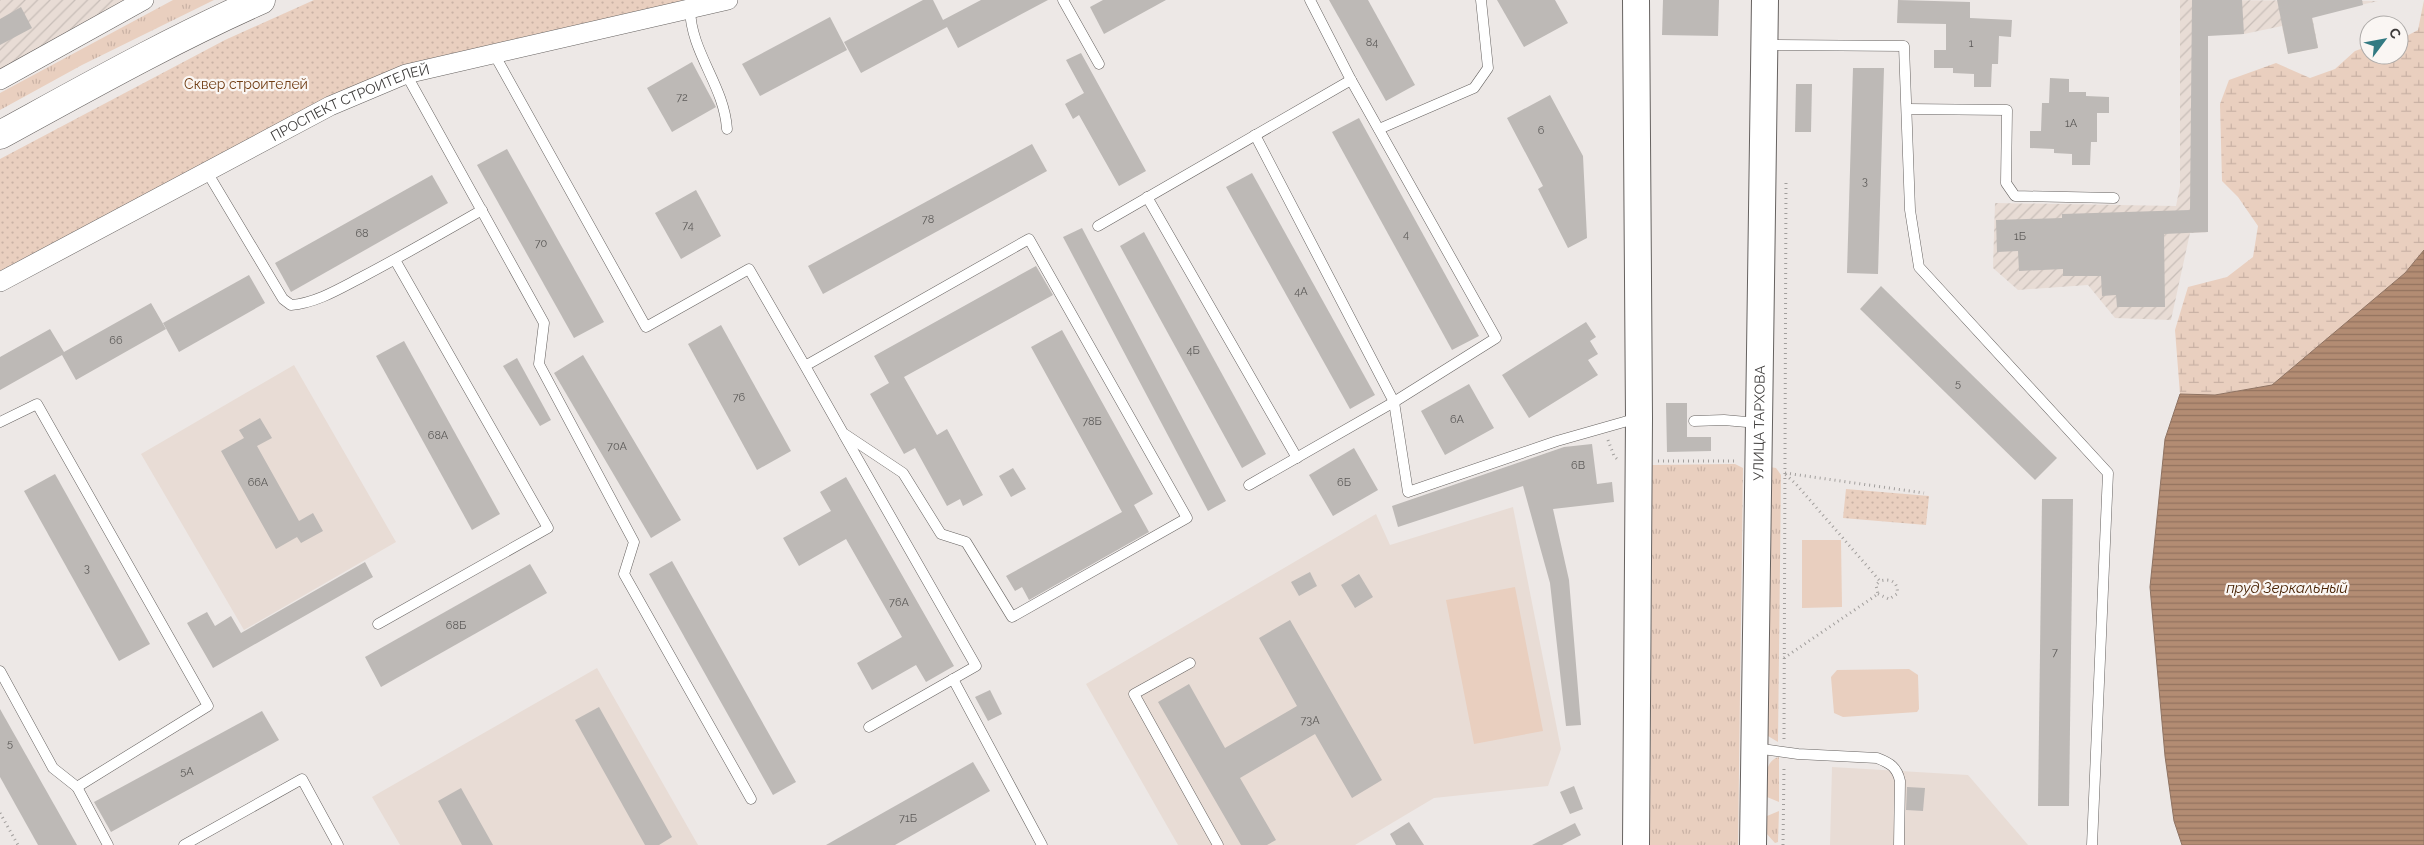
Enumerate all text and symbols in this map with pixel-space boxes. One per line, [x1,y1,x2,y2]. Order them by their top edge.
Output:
north arrow [2359,15,2409,65]
text: С [2386,25,2405,42]
house number: 84 [1366,36,1378,49]
house number: 1 [1969,37,1974,50]
street label: ПРОСПЕКТ СТРОИТЕЛЕЙ [268,60,431,144]
park label: Cквер cтроителей [184,76,308,92]
house number: 72 [676,91,688,104]
house number: 1А [2065,117,2078,130]
house number: 6 [1538,124,1545,137]
house number: 3 [1862,175,1868,188]
house number: 78 [922,213,934,226]
house number: 74 [682,219,694,232]
house number: 68 [355,227,369,240]
house number: 4 [1403,228,1409,241]
house number: 1Б [2014,230,2026,243]
house number: 70 [535,237,548,250]
house number: 4А [1294,285,1308,298]
house number: 66 [109,334,123,347]
house number: 4Б [1186,344,1200,357]
street label: УЛИЦА ТАРХОВА [1750,365,1768,481]
house number: 5 [1955,377,1961,390]
house number: 76 [733,391,746,404]
house number: 6А [1450,413,1465,426]
house number: 78Б [1082,415,1102,428]
house number: 68А [428,429,449,442]
house number: 70А [607,440,627,453]
house number: 6В [1571,459,1585,472]
house number: 66А [248,476,269,489]
house number: 6Б [1337,476,1351,489]
house number: 3 [84,562,90,575]
water label: пруд Зеркальный [2226,579,2348,597]
house number: 76А [889,596,909,609]
house number: 68Б [446,619,466,632]
house number: 7 [2052,646,2058,659]
house number: 73А [1300,714,1320,727]
house number: 5 [7,737,13,750]
house number: 5А [180,765,194,778]
house number: 71Б [899,812,917,825]

